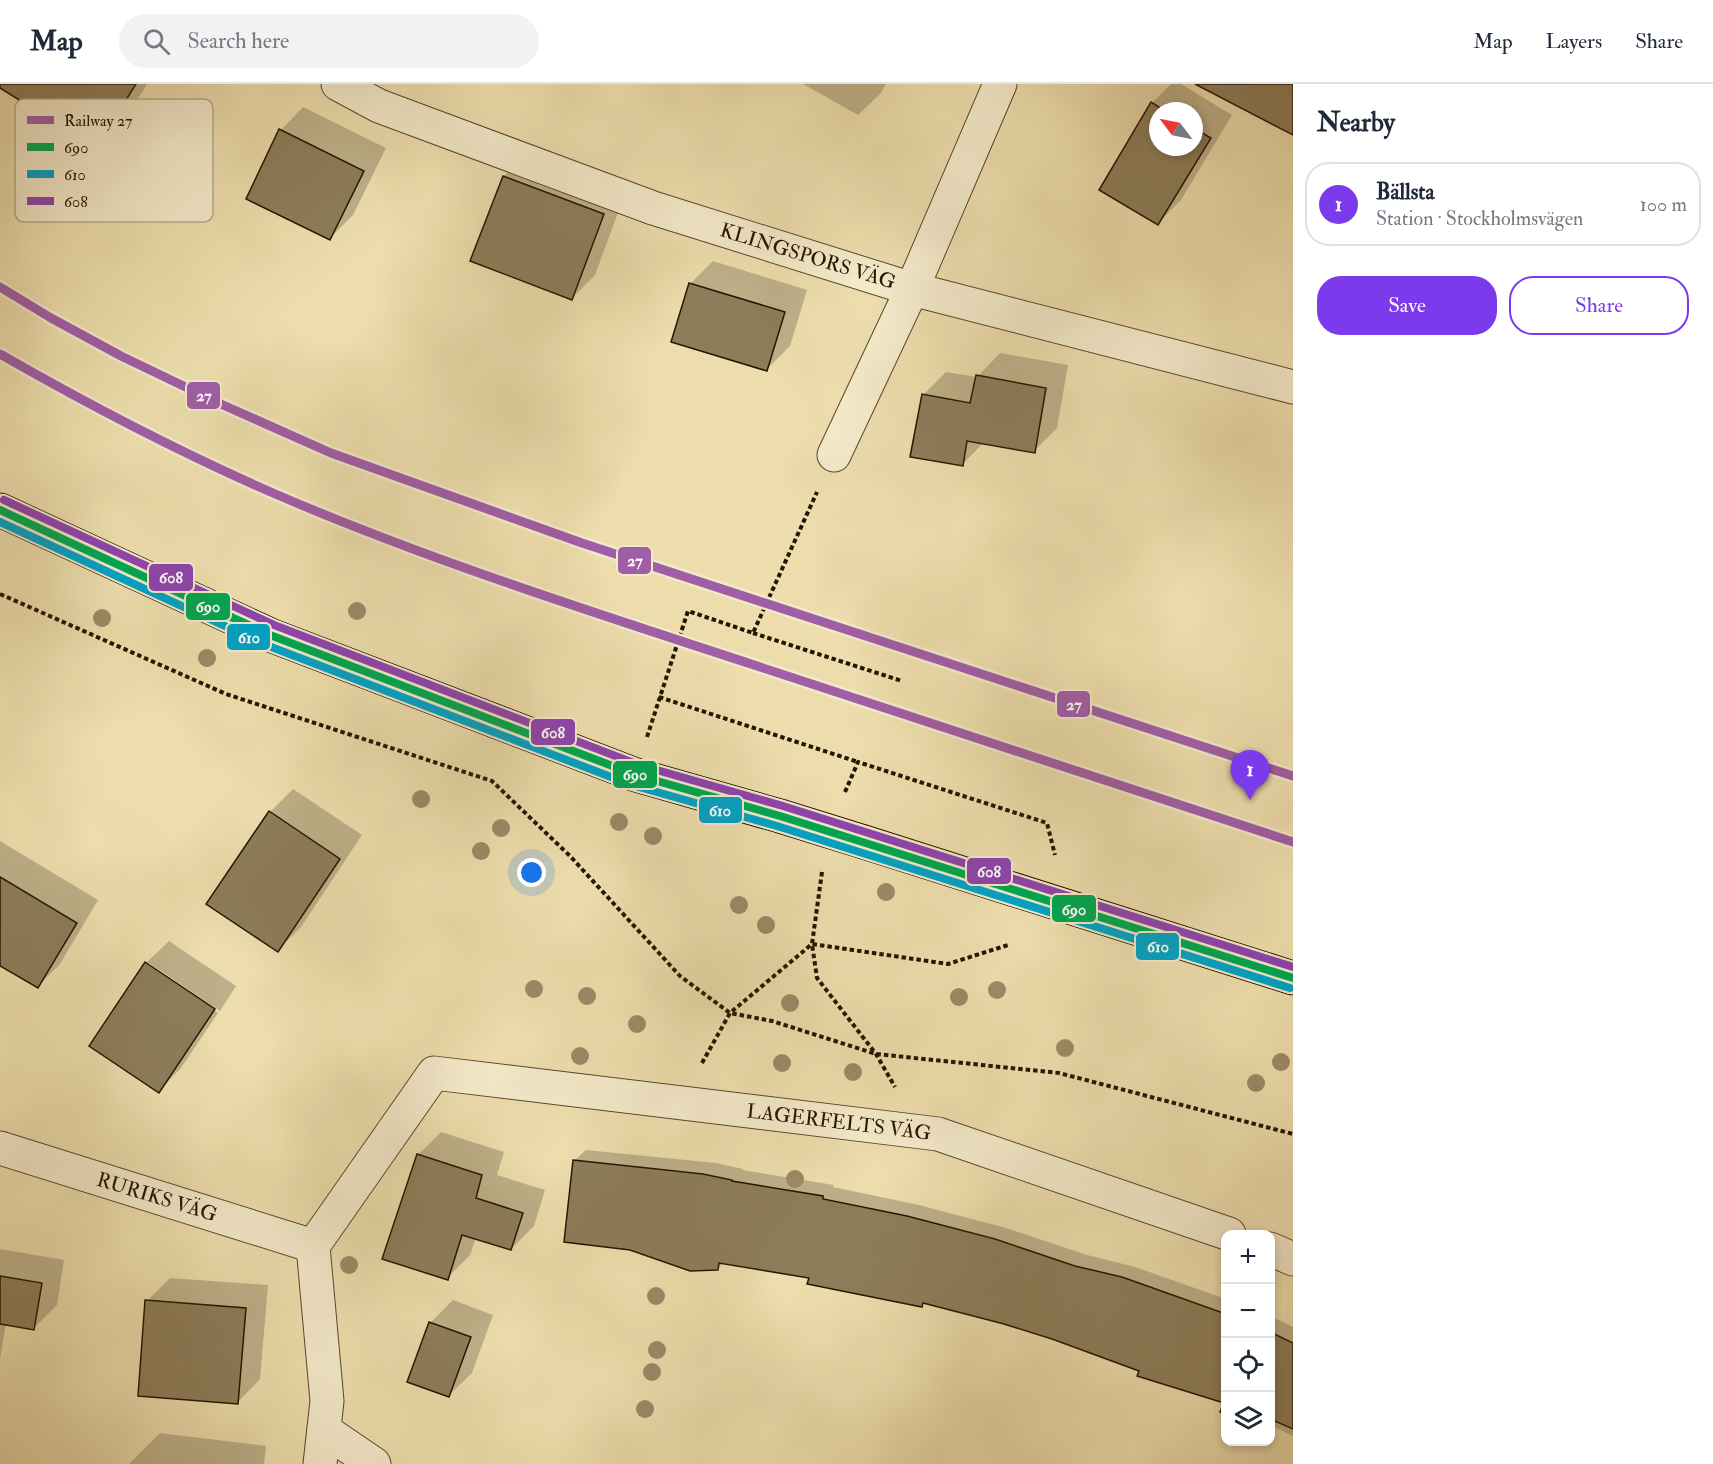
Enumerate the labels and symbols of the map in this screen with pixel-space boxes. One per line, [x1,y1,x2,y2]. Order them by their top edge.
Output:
legend [15,99,213,222]
north arrow [1149,102,1203,156]
text: Railway 27 [64,111,133,131]
text: 690 [64,138,88,158]
text: 610 [64,165,86,185]
text: 608 [64,192,88,212]
street label: KLINGSPORS VÄG [717,217,899,295]
line badge: 27 [186,381,221,410]
text: 27 [196,386,212,406]
line badge: 27 [617,546,652,575]
text: 27 [627,551,643,571]
line badge: 608 [148,563,194,592]
text: 608 [159,568,183,588]
line badge: 690 [185,592,231,621]
text: 690 [196,597,220,617]
line badge: 610 [226,623,271,651]
text: 610 [238,628,260,648]
line badge: 27 [1056,690,1091,718]
text: 27 [1066,695,1082,715]
line badge: 608 [530,718,576,746]
text: 608 [541,723,565,743]
pin: 1 [1230,750,1270,800]
line badge: 690 [612,760,658,789]
text: 690 [623,765,647,785]
line badge: 610 [698,796,743,824]
text: 610 [709,801,731,821]
line badge: 608 [966,857,1012,885]
your location [517,858,546,887]
text: 608 [977,862,1001,882]
line badge: 690 [1051,894,1097,923]
text: 690 [1062,900,1086,920]
line badge: 610 [1135,932,1180,961]
text: 610 [1147,937,1169,957]
street label: LAGERFELTS VÄG [745,1098,933,1146]
street label: RURIKS VÄG [94,1167,220,1227]

